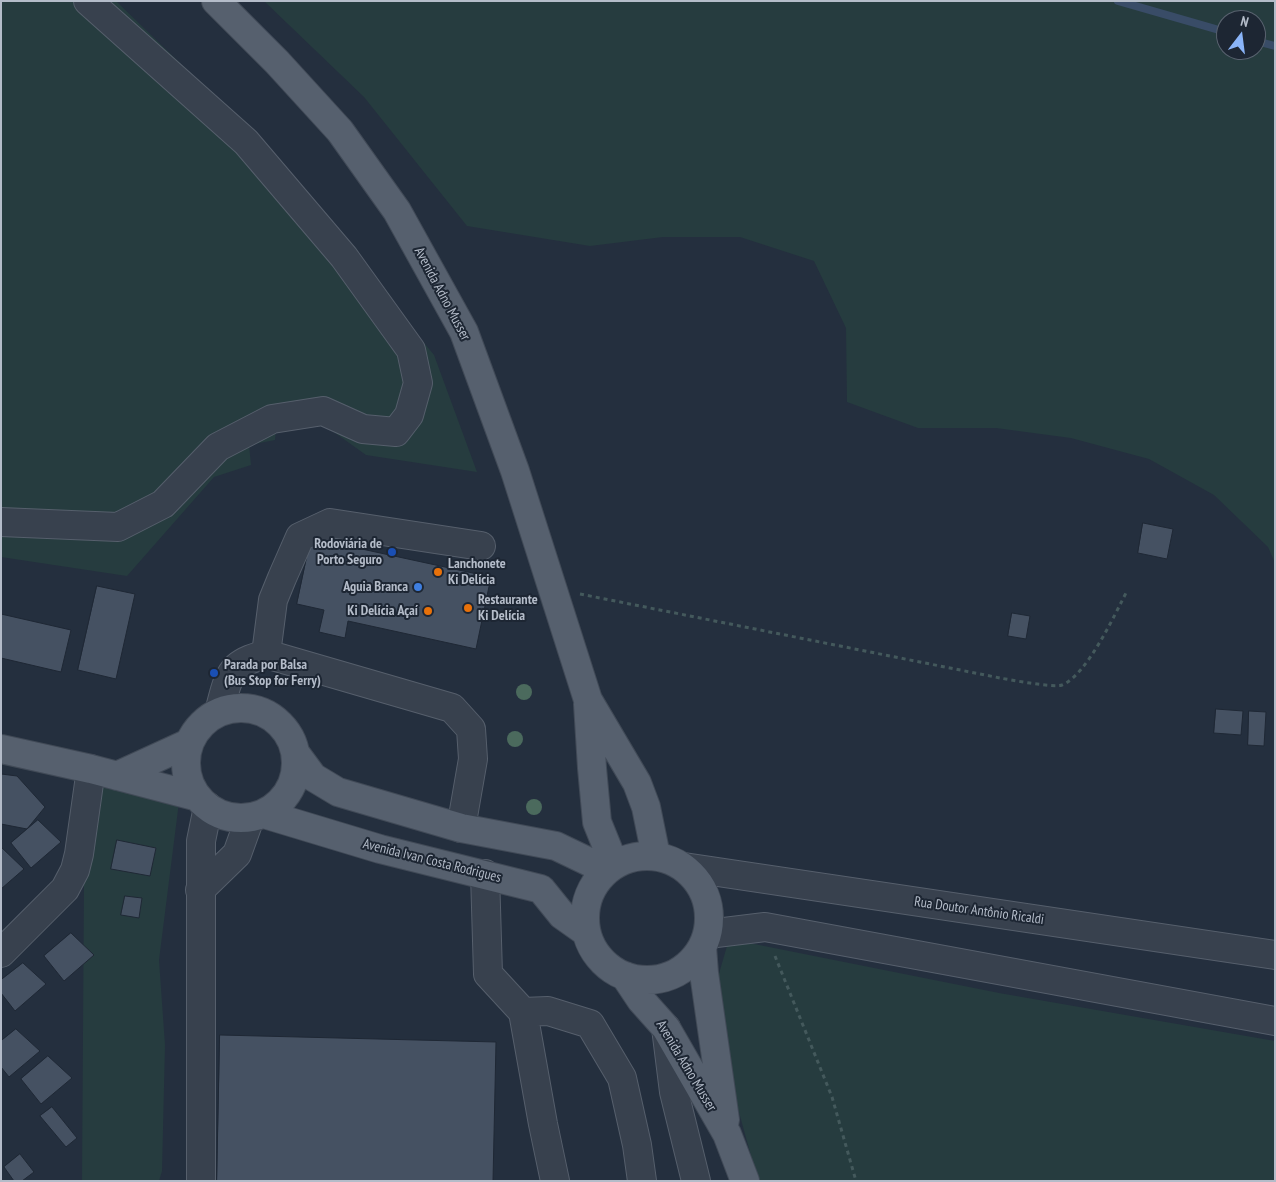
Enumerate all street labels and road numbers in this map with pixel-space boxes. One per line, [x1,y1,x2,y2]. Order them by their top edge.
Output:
street label: Avenida Adno Musser [410,245,474,343]
street label: Avenida Ivan Costa Rodrigues [361,836,503,886]
street label: Rua Doutor Antônio Ricaldi [913,894,1045,928]
street label: Avenida Adno Musser [652,1017,720,1115]

